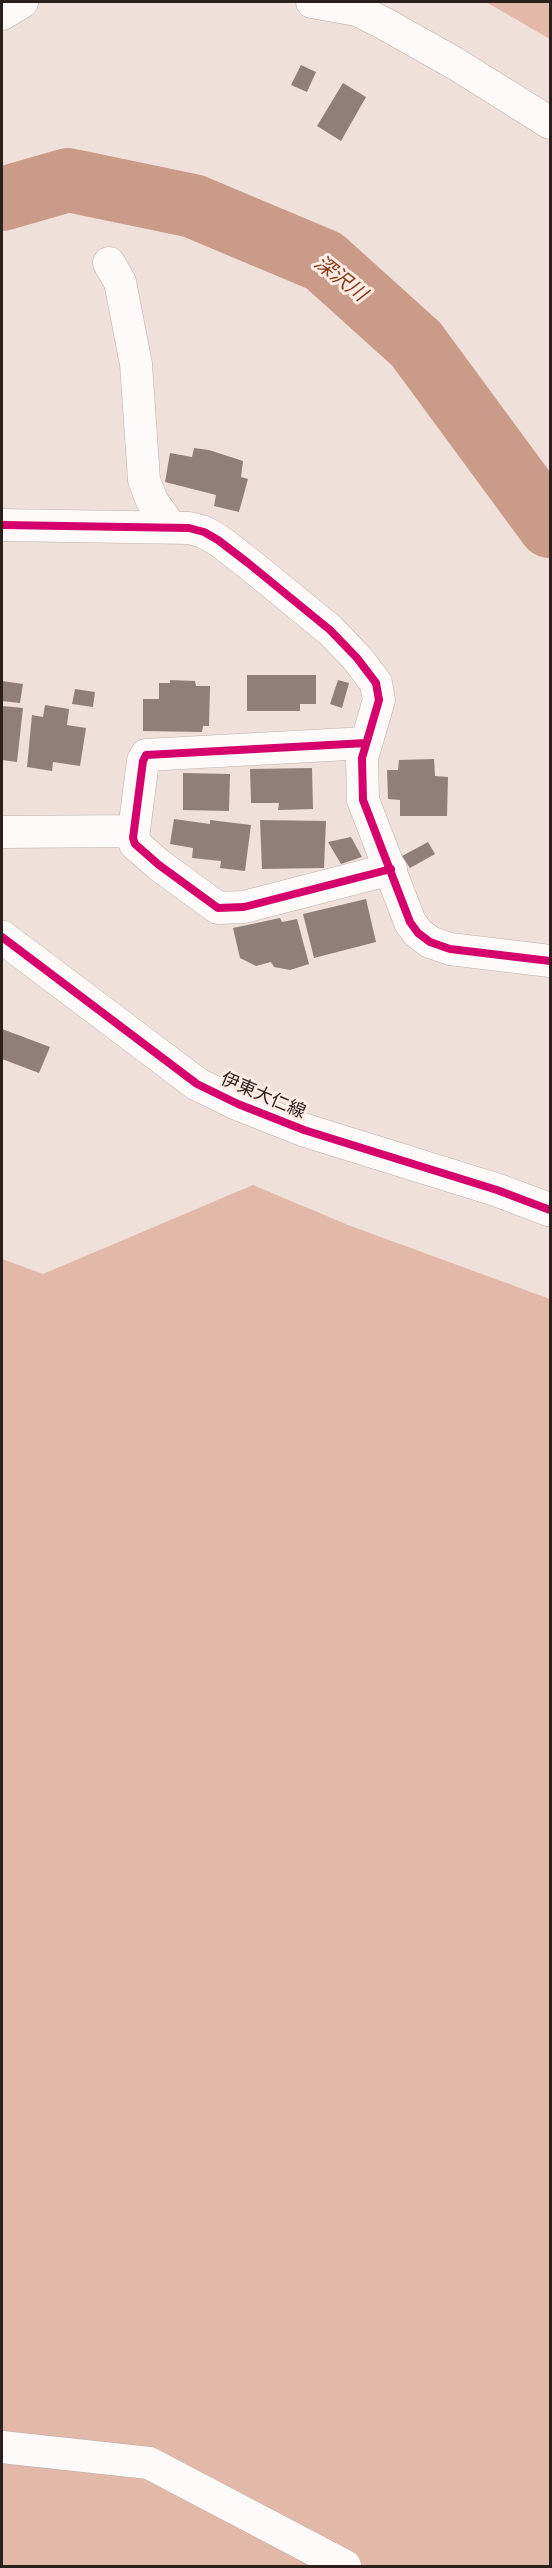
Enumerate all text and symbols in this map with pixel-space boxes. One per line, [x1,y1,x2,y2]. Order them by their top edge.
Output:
water label: 深沢川 [309,251,371,307]
street label: 伊東大仁線 [217,1068,309,1124]

